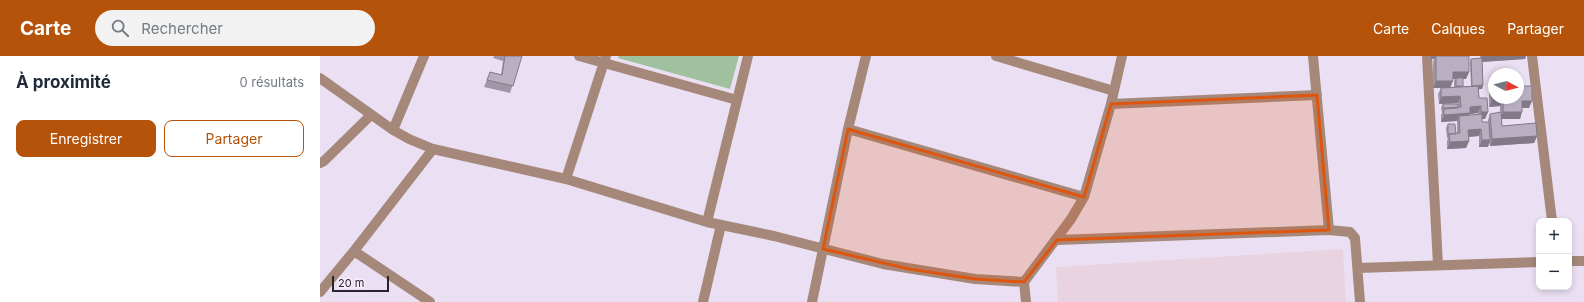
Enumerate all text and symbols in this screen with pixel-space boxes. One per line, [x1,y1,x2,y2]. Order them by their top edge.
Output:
search box [95,10,375,46]
text: Carte [20,17,71,40]
icon: search [109,17,131,39]
text: Rechercher [141,19,223,38]
text: Carte [1373,20,1409,37]
text: Calques [1431,20,1485,37]
text: Partager [1507,20,1564,37]
north arrow [1488,68,1524,104]
text: À proximité [16,72,111,92]
text: 0 résultats [239,74,304,90]
button: Enregistrer [16,120,156,157]
button: Partager [164,120,304,157]
map controls [1536,218,1572,290]
button: + [1536,218,1572,254]
button: − [1536,254,1572,290]
scale bar [332,274,389,293]
text: 20 m [338,276,364,290]

